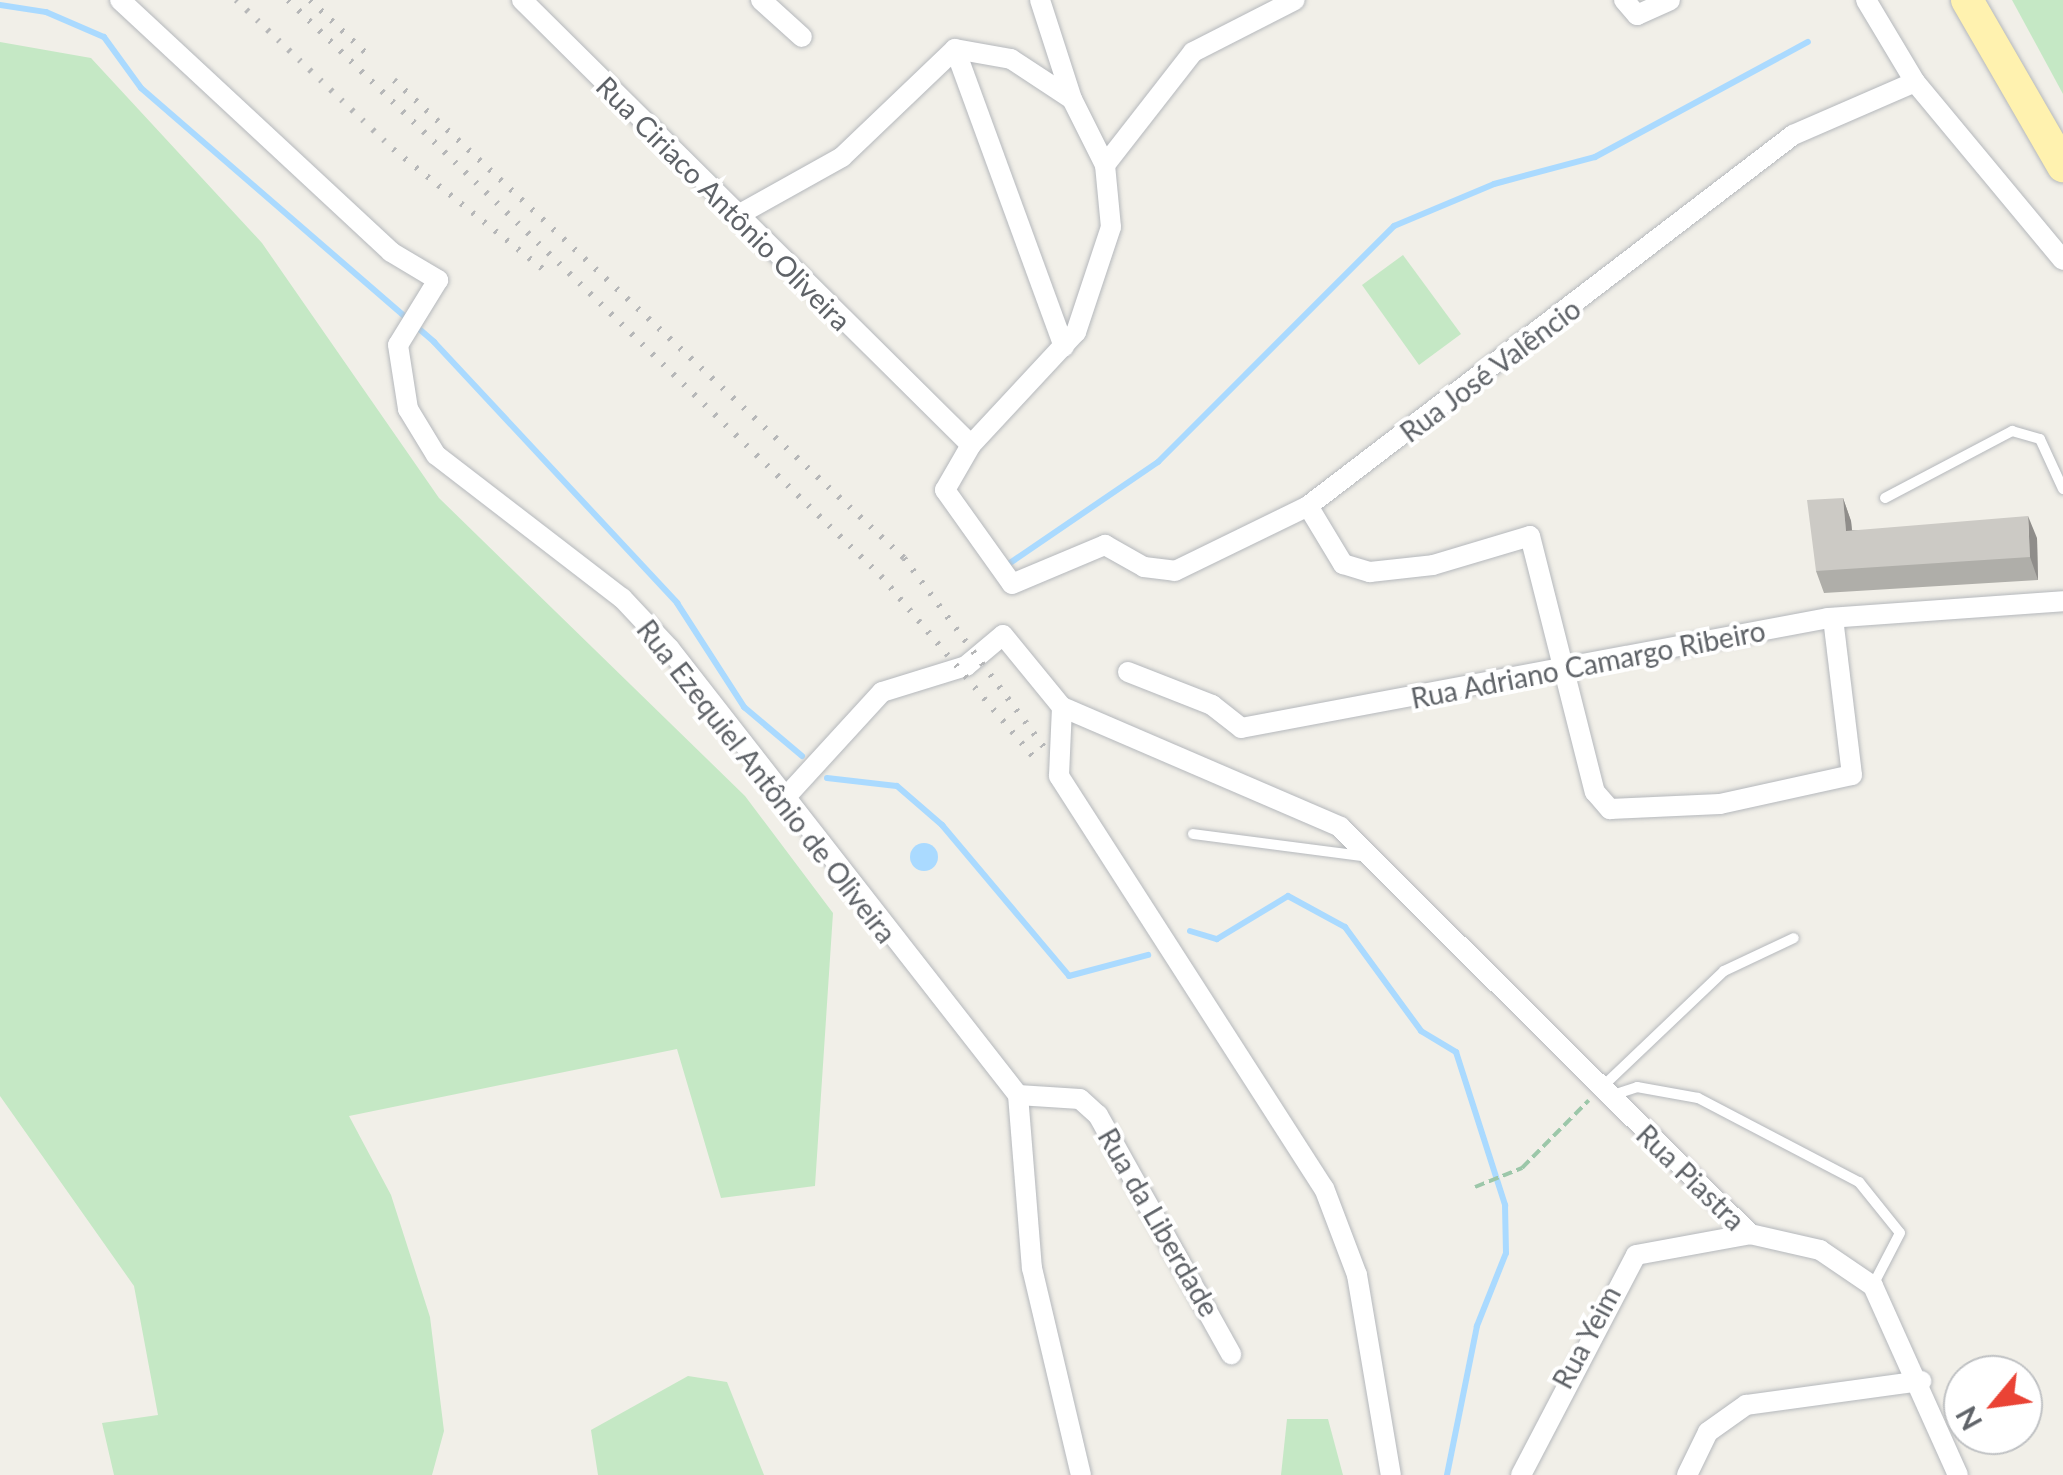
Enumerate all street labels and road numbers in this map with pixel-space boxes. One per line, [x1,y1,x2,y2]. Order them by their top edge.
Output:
street label: Rua Ciriaco Antônio Oliveira [590,69,858,337]
street label: Rua José Valêncio [1393,291,1587,449]
street label: Rua Ezequiel Antônio de Oliveira [630,612,904,950]
street label: Rua Adriano Camargo Ribeiro [1408,613,1768,715]
street label: Rua Piastra [1630,1117,1752,1237]
street label: Rua da Liberdade [1092,1122,1226,1322]
street label: Rua Yeim [1545,1279,1627,1395]

